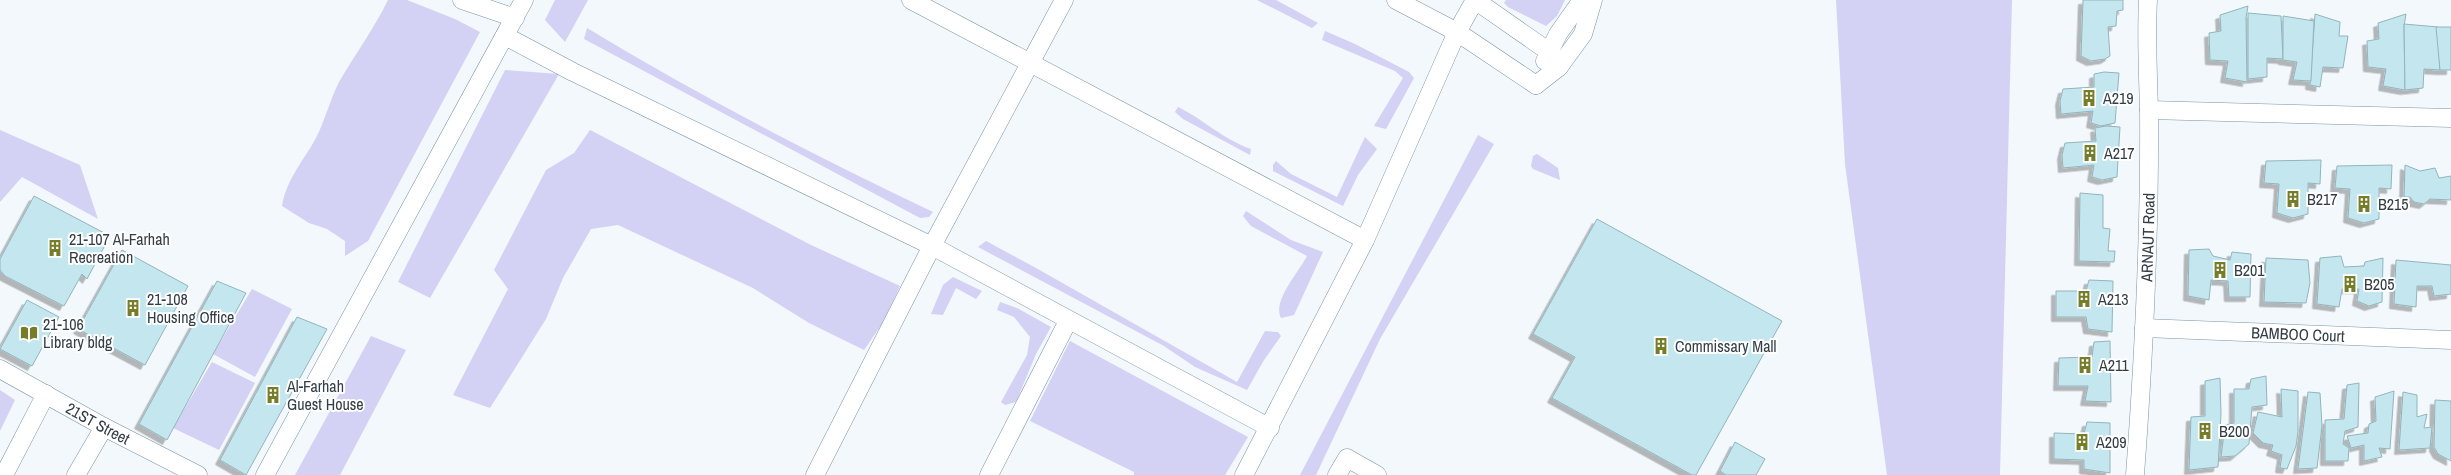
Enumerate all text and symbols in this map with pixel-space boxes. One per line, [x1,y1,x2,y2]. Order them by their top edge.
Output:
place label: A219 [2102,87,2134,109]
building icon: A219 [2079,88,2099,108]
place label: A217 [2103,142,2135,164]
building icon: A217 [2080,143,2100,163]
place label: B217 [2307,188,2338,210]
building icon: B217 [2283,189,2303,209]
street label: ARNAUT Road [2135,193,2160,283]
place label: B215 [2378,193,2409,215]
building icon: B215 [2354,194,2374,214]
place label: 21-107 Al-Farhah Recreation [69,228,170,268]
building icon: 21-107 Al-Farhah Recreation [45,238,65,258]
place label: B201 [2234,259,2265,281]
building icon: B201 [2210,260,2230,280]
place label: B205 [2364,273,2395,295]
building icon: B205 [2340,274,2360,294]
place label: 21-108 Housing Office [147,288,234,328]
place label: A213 [2097,288,2129,310]
building icon: A213 [2074,289,2094,309]
building icon: 21-108 Housing Office [123,298,143,318]
place label: 21-106 Library bldg [43,313,113,353]
street label: BAMBOO Court [2251,321,2345,347]
library icon: 21-106 Library bldg [19,323,39,343]
place label: Commissary Mall [1675,335,1776,357]
building icon: Commissary Mall [1651,336,1671,356]
place label: A211 [2098,354,2129,376]
building icon: A211 [2075,355,2095,375]
place label: Al-Farhah Guest House [286,375,364,415]
building icon: Al-Farhah Guest House [263,385,283,405]
street label: 21ST Street [62,397,134,450]
place label: B200 [2219,420,2250,442]
building icon: B200 [2195,421,2215,441]
place label: A209 [2095,431,2127,453]
building icon: A209 [2072,432,2092,452]

